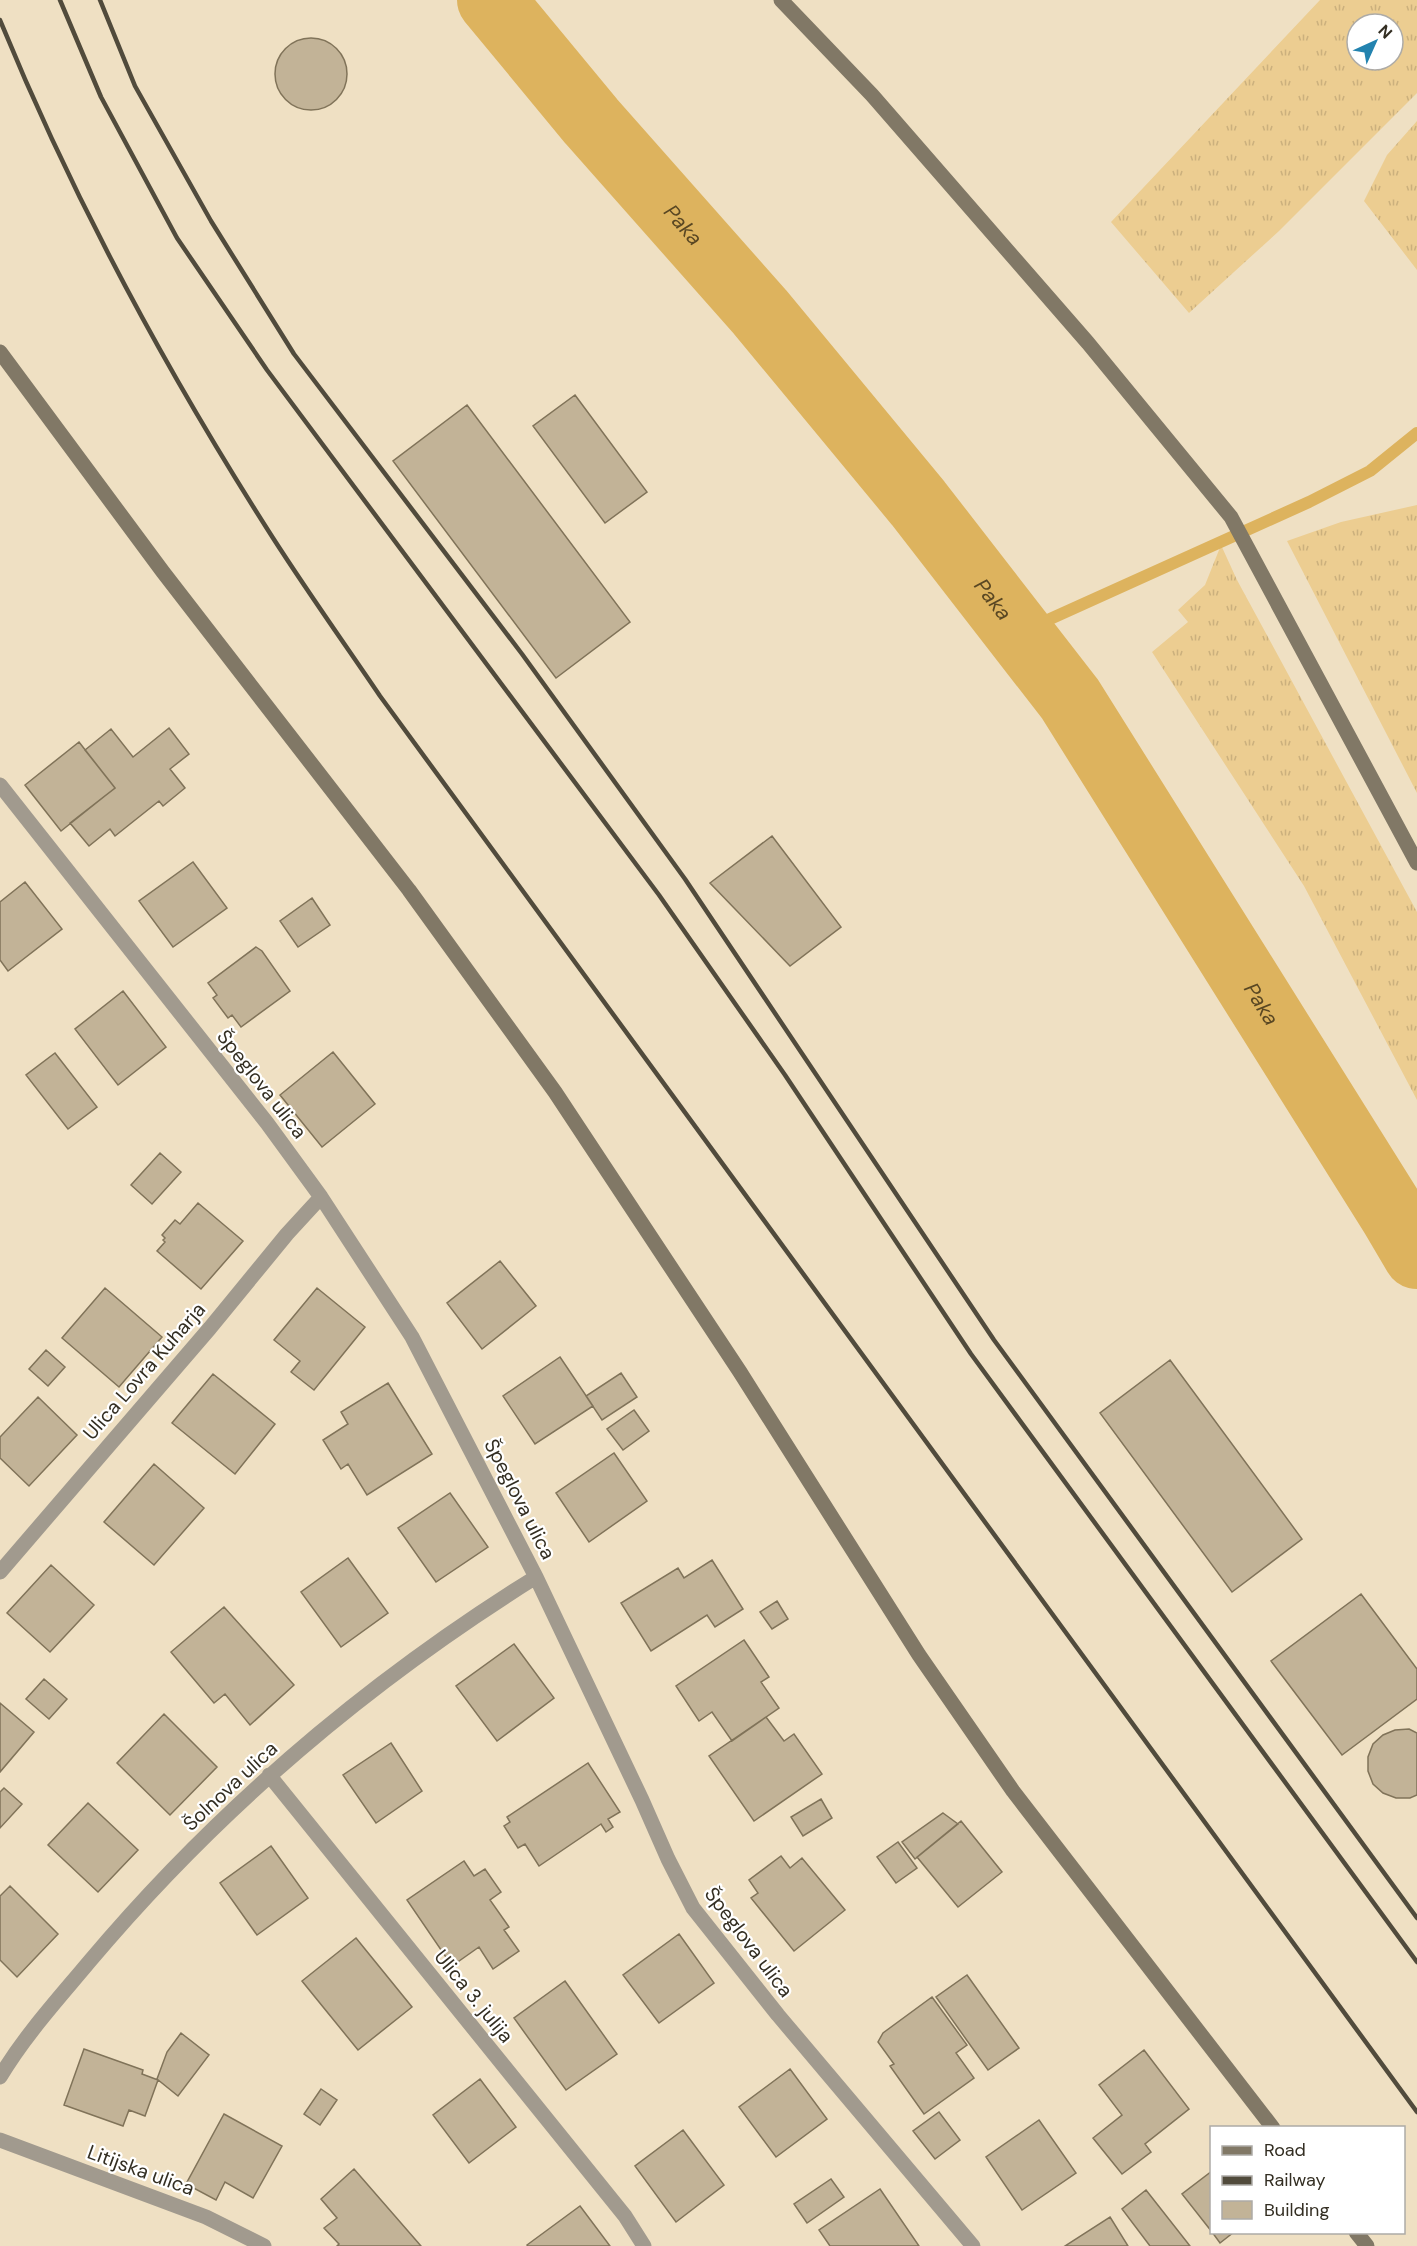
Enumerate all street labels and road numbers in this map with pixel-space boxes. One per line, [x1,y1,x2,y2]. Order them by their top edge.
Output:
street label: Špeglova ulica [211,1024,313,1144]
street label: Ulica Lovra Kuharja [77,1297,211,1445]
street label: Špeglova ulica [479,1434,561,1564]
street label: Šolnova ulica [177,1736,283,1836]
street label: Špeglova ulica [699,1882,799,2002]
street label: Ulica 3. julija [429,1944,519,2048]
street label: Litijska ulica [84,2139,198,2201]

